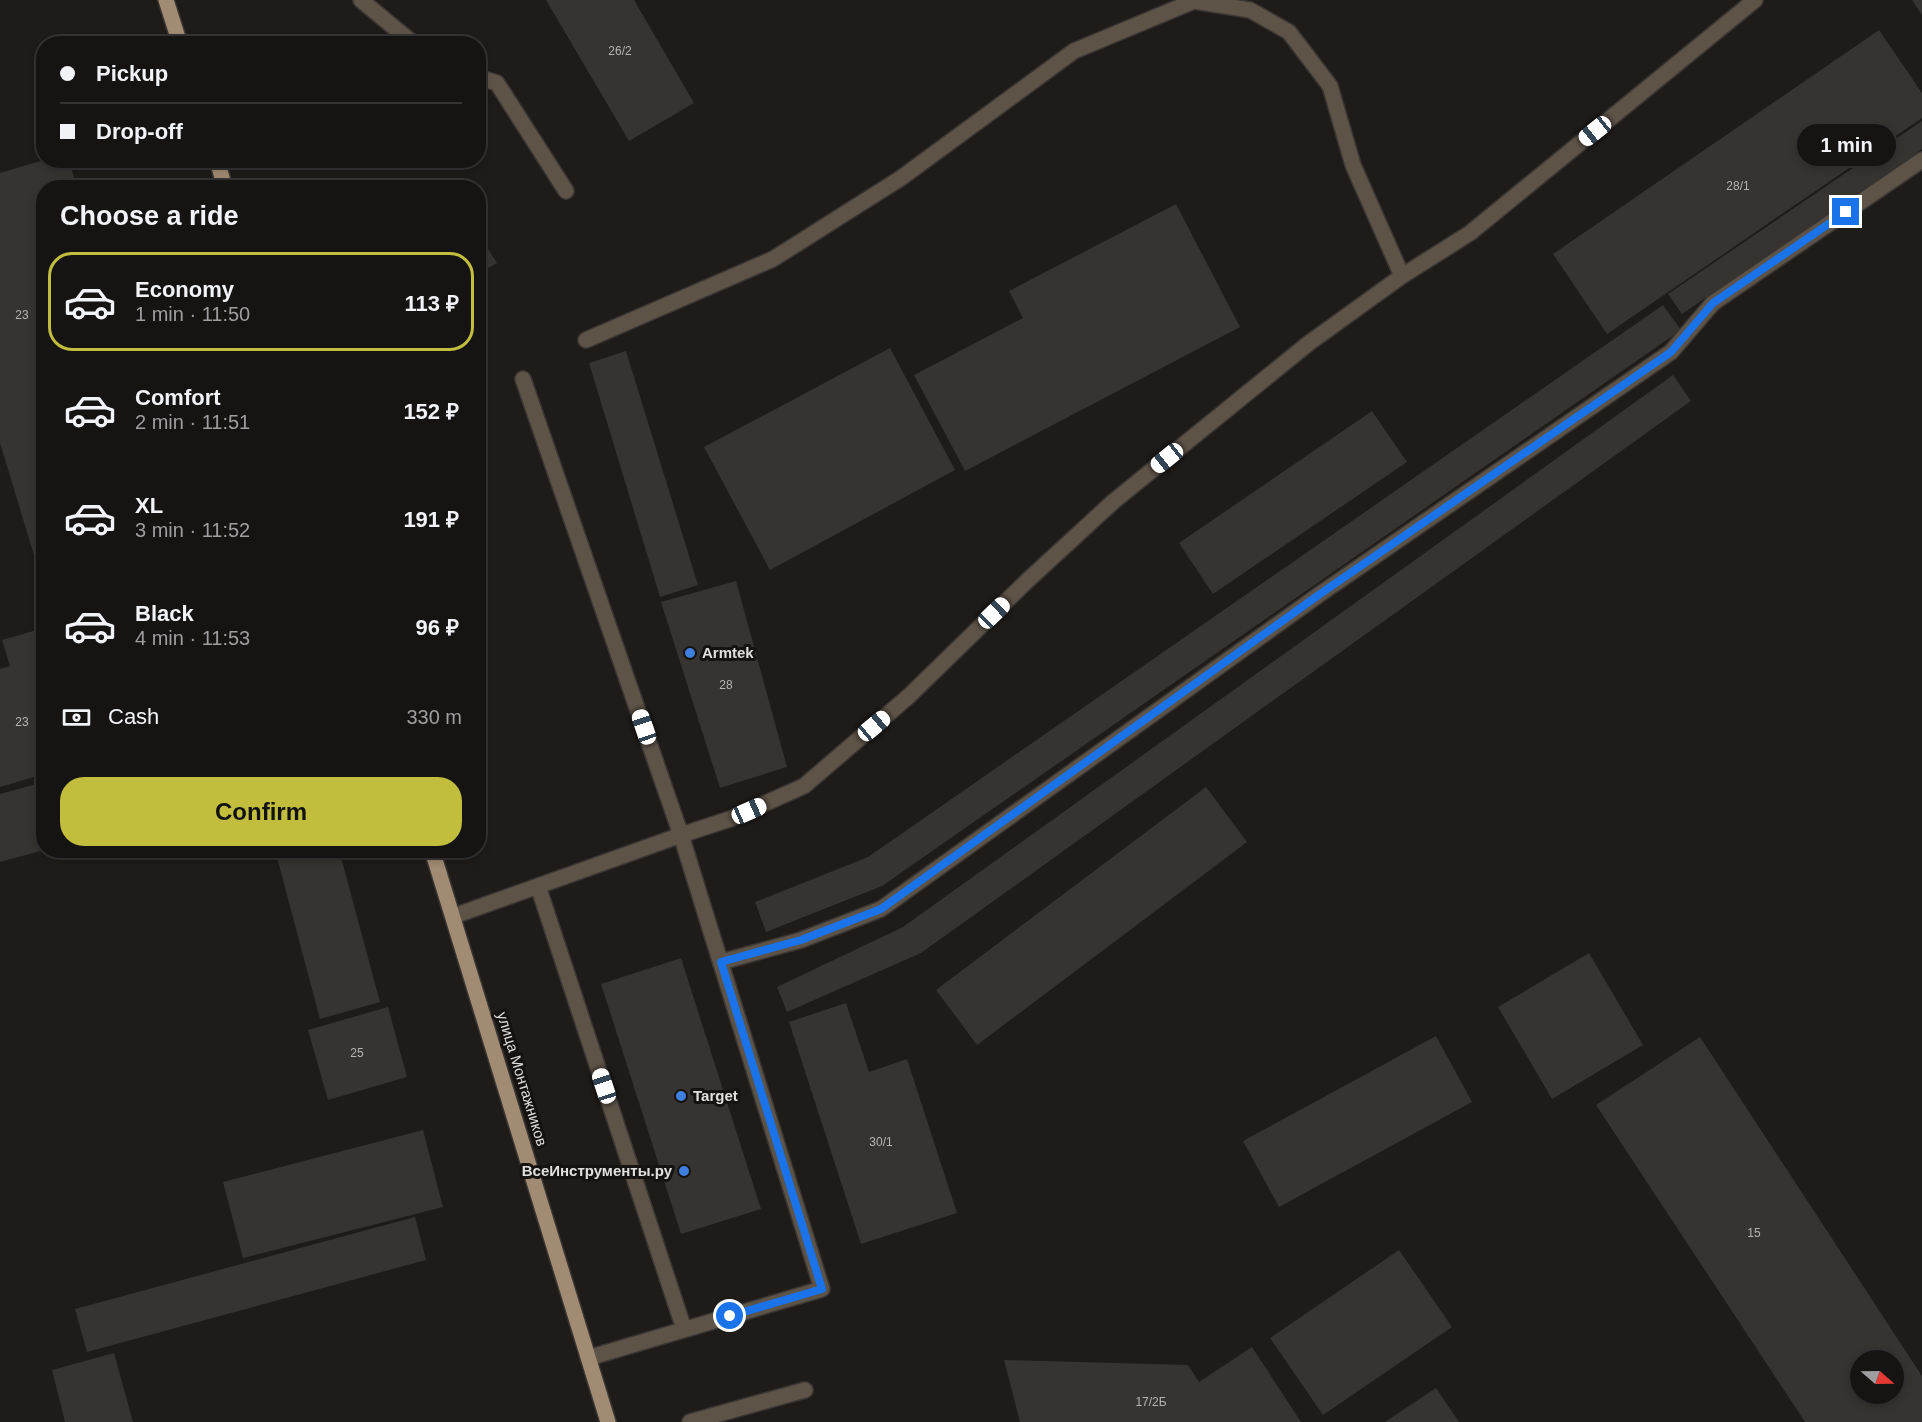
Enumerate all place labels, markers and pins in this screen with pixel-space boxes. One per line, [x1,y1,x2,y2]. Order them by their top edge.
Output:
place label: Armtek [702,644,754,661]
marker: Armtek [683,646,697,660]
place label: Target [693,1087,738,1104]
marker: Target [674,1089,688,1103]
place label: ВсеИнструменты.ру [522,1162,673,1179]
marker: ВсеИнструменты.ру [677,1164,691,1178]

